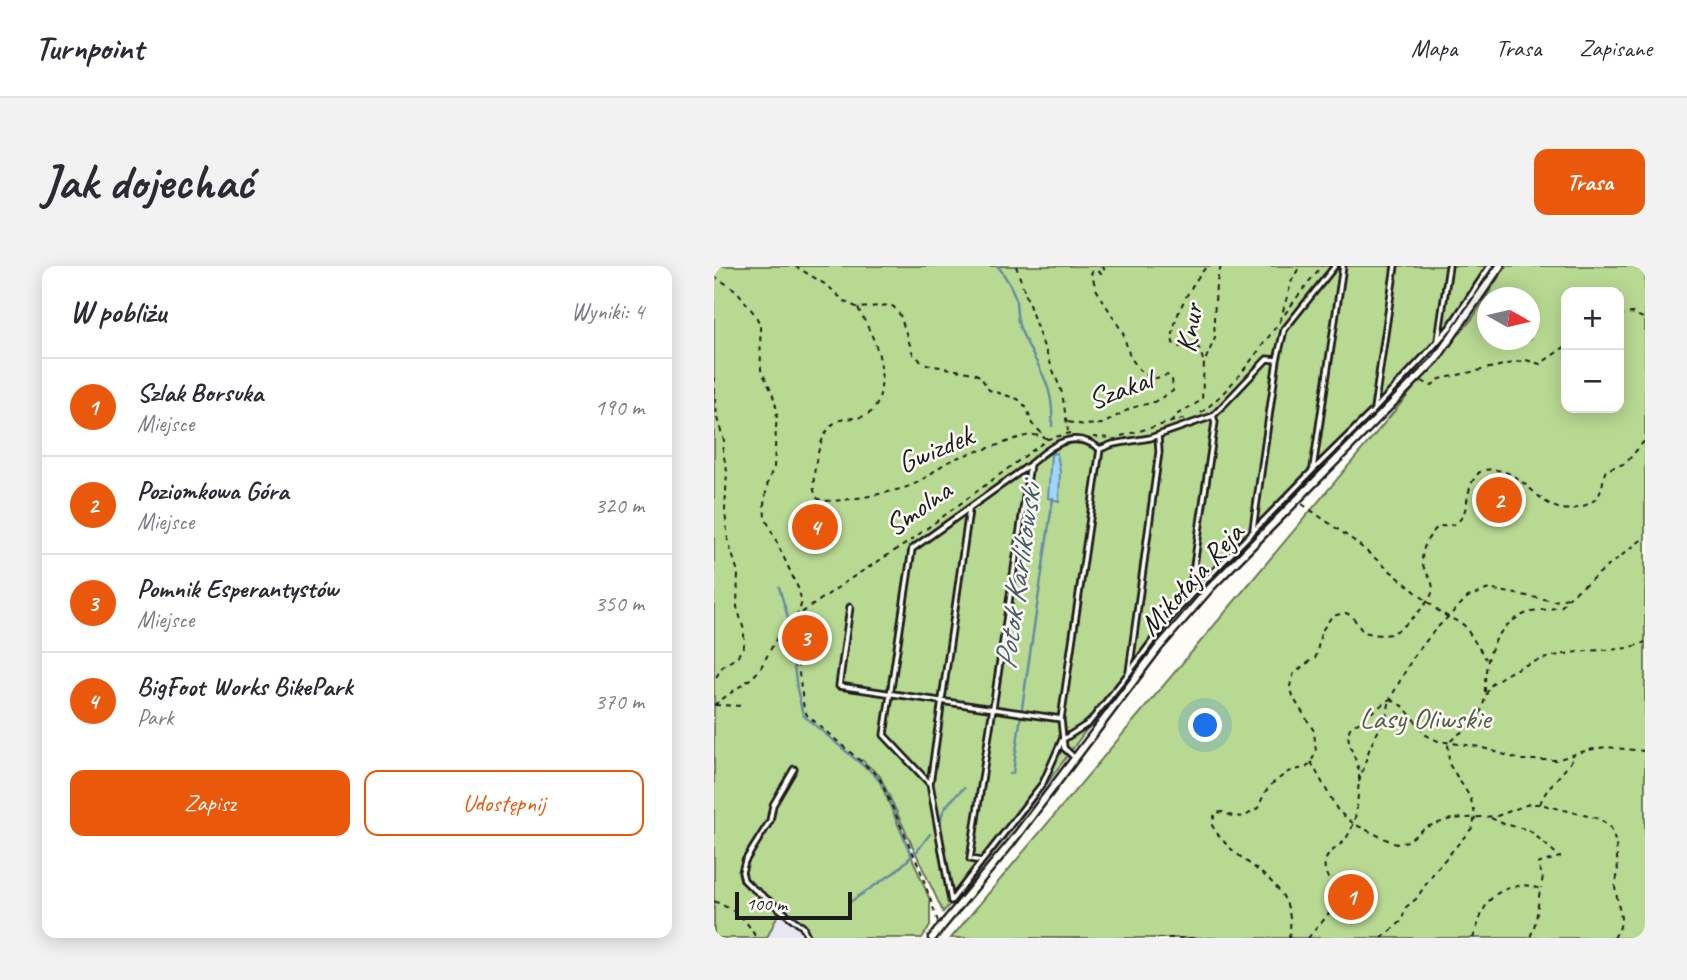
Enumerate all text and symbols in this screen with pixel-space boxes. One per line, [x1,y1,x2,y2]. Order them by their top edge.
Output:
text: Turnpoint [35,27,143,69]
text: Mapa [1411,33,1457,63]
text: Trasa [1495,33,1541,63]
text: Zapisane [1579,33,1652,63]
button: Trasa [1534,149,1645,215]
text: Jak dojechać [42,151,253,213]
north arrow [1477,287,1540,350]
map controls [1561,287,1624,413]
button: + [1561,287,1624,350]
text: W pobliżu [70,293,166,331]
text: Wyniki: 4 [571,297,644,326]
street label: Knur [1166,299,1212,355]
button: − [1561,350,1624,413]
street label: Szakal [1083,358,1162,418]
text: Szlak Borsuka [137,376,263,409]
text: 1 [88,393,98,422]
text: 190 m [595,393,644,422]
text: Miejsce [137,409,194,438]
street label: Gwizdek [892,415,980,482]
street label: Smolna [877,470,960,545]
text: Poziomkowa Góra [137,474,289,507]
water label: Potok Karlikowski [984,474,1052,672]
pin: 2 [1476,474,1522,526]
text: 2 [88,491,98,520]
text: 320 m [595,491,644,520]
pin: 4 [792,501,838,553]
text: Miejsce [137,507,194,536]
street label: Mikołaja Reja [1130,513,1253,643]
text: Pomnik Esperantystów [137,572,338,605]
text: 3 [88,589,98,618]
text: 350 m [595,589,644,618]
text: Miejsce [137,605,194,634]
pin: 3 [782,612,828,664]
text: BigFoot Works BikePark [137,670,353,703]
text: 4 [88,687,98,716]
text: 370 m [595,687,644,716]
park label: Lasy Oliwskie [1359,699,1493,737]
text: Park [137,703,173,732]
your location [1188,708,1222,742]
button: Zapisz [70,770,350,836]
button: Udostępnij [364,770,644,836]
pin: 1 [1328,871,1374,923]
scale bar [735,889,852,921]
text: 100 m [746,892,787,916]

